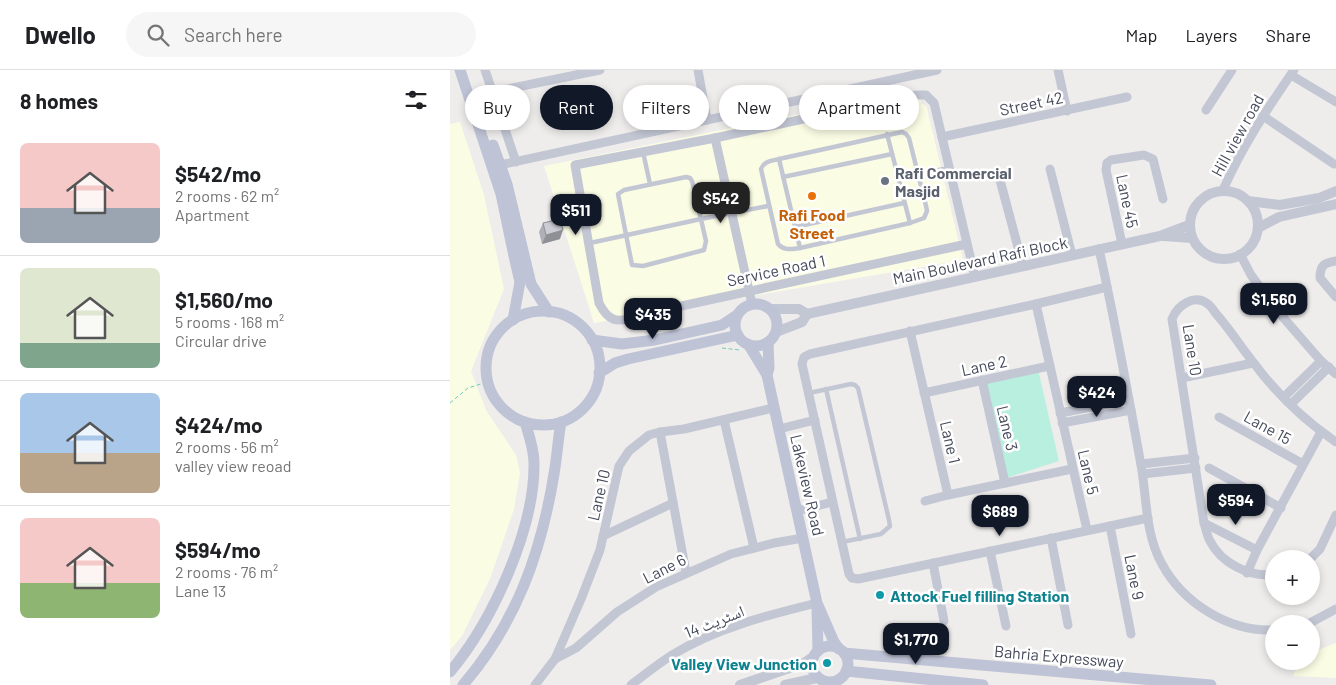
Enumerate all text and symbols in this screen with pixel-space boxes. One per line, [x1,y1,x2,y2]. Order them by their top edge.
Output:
search box [126,12,476,57]
text: Dwello [25,20,96,49]
icon: search [144,21,172,49]
text: Search here [184,23,283,46]
text: Map [1125,24,1157,46]
text: Layers [1185,24,1238,46]
text: Share [1266,24,1311,46]
chip: Buy [465,85,530,130]
chip: Rent [540,85,613,130]
chip: Filters [623,85,709,130]
chip: New [719,85,789,130]
chip: Apartment [799,85,919,130]
icon: filters [402,86,430,114]
street label: Street 42 [998,87,1064,119]
text: 8 homes [20,88,98,113]
street label: Hill view road [1207,91,1267,179]
text: $542/mo [175,161,261,186]
icon: home [60,163,120,223]
place label: Rafi Commercial Masjid [895,163,1012,200]
street label: Lane 45 [1113,172,1143,230]
marker: Rafi Commercial Masjid [879,175,891,187]
pin: $542 [691,182,751,224]
text: 2 rooms · 62 m² [175,186,279,205]
text: $542 [703,188,739,207]
marker: Rafi Food Street [806,190,818,202]
pin: $511 [546,194,606,236]
text: $511 [561,200,591,219]
text: Apartment [175,205,250,224]
place label: Rafi Food Street [779,205,845,242]
street label: Main Boulevard Rafi Block [891,232,1069,288]
street label: Service Road 1 [725,250,827,290]
pin: $1,560 [1233,282,1315,325]
text: $1,560/mo [175,287,273,312]
icon: home [60,288,120,348]
text: $1,560 [1251,289,1297,308]
pin: $435 [623,298,683,340]
text: $435 [635,304,671,323]
text: 5 rooms · 168 m² [175,312,284,331]
street label: Lane 10 [1180,323,1206,377]
text: Circular drive [175,331,267,350]
street label: Lane 2 [959,351,1009,379]
pin: $424 [1067,376,1127,418]
text: $424 [1078,382,1116,401]
street label: Lane 3 [994,404,1022,452]
street label: Lane 15 [1241,406,1295,448]
text: $424/mo [175,412,263,437]
icon: home [60,413,120,473]
street label: Lane 1 [937,419,965,465]
street label: Lakeview Road [787,432,829,538]
text: 2 rooms · 56 m² [175,437,279,456]
street label: Lane 5 [1075,448,1103,496]
text: valley view reoad [175,456,292,475]
street label: Lane 10 [583,467,613,523]
pin: $594 [1206,484,1266,526]
text: $594 [1218,490,1254,509]
pin: $689 [970,494,1030,537]
text: $689 [983,501,1017,520]
text: $594/mo [175,537,261,562]
icon: home [60,538,120,598]
street label: Lane 6 [639,549,689,587]
map controls [1265,550,1320,670]
button: + [1265,550,1320,605]
street label: Lane 9 [1121,553,1149,601]
text: 2 rooms · 76 m² [175,562,278,581]
text: Lane 13 [175,581,226,600]
place label: Attock Fuel filling Station [890,586,1069,605]
marker: Attock Fuel filling Station [874,589,886,601]
street label: اسٹریٹ 14 [681,600,747,642]
button: − [1265,615,1320,670]
pin: $1,770 [875,622,957,665]
text: $1,770 [894,629,938,648]
street label: Bahria Expressway [994,641,1125,671]
place label: Valley View Junction [671,654,817,673]
marker: Valley View Junction [821,657,833,669]

